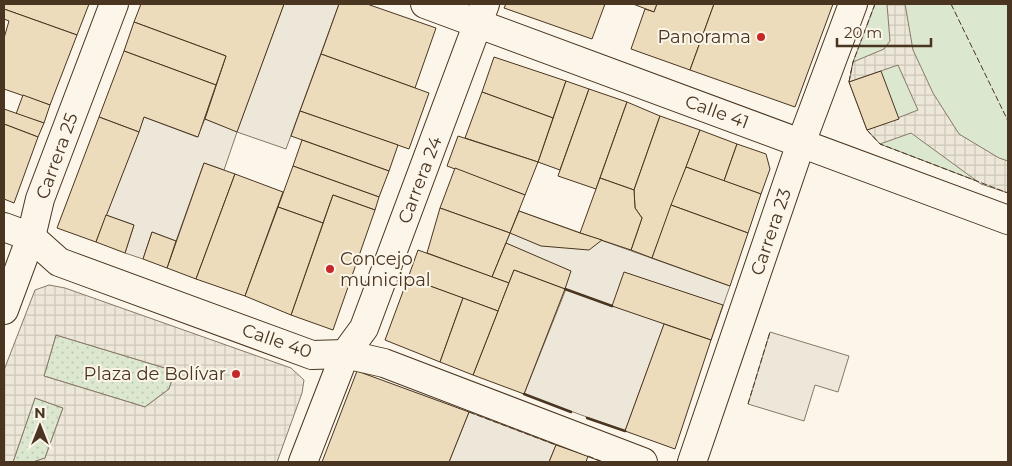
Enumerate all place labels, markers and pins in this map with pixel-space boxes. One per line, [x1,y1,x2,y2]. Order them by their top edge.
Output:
place label: Panorama [657,26,751,48]
marker: Panorama [755,31,767,43]
place label: Concejo municipal [340,248,431,291]
marker: Concejo municipal [324,263,336,275]
place label: Plaza de Bolívar [84,363,226,385]
marker: Plaza de Bolívar [230,368,242,380]

